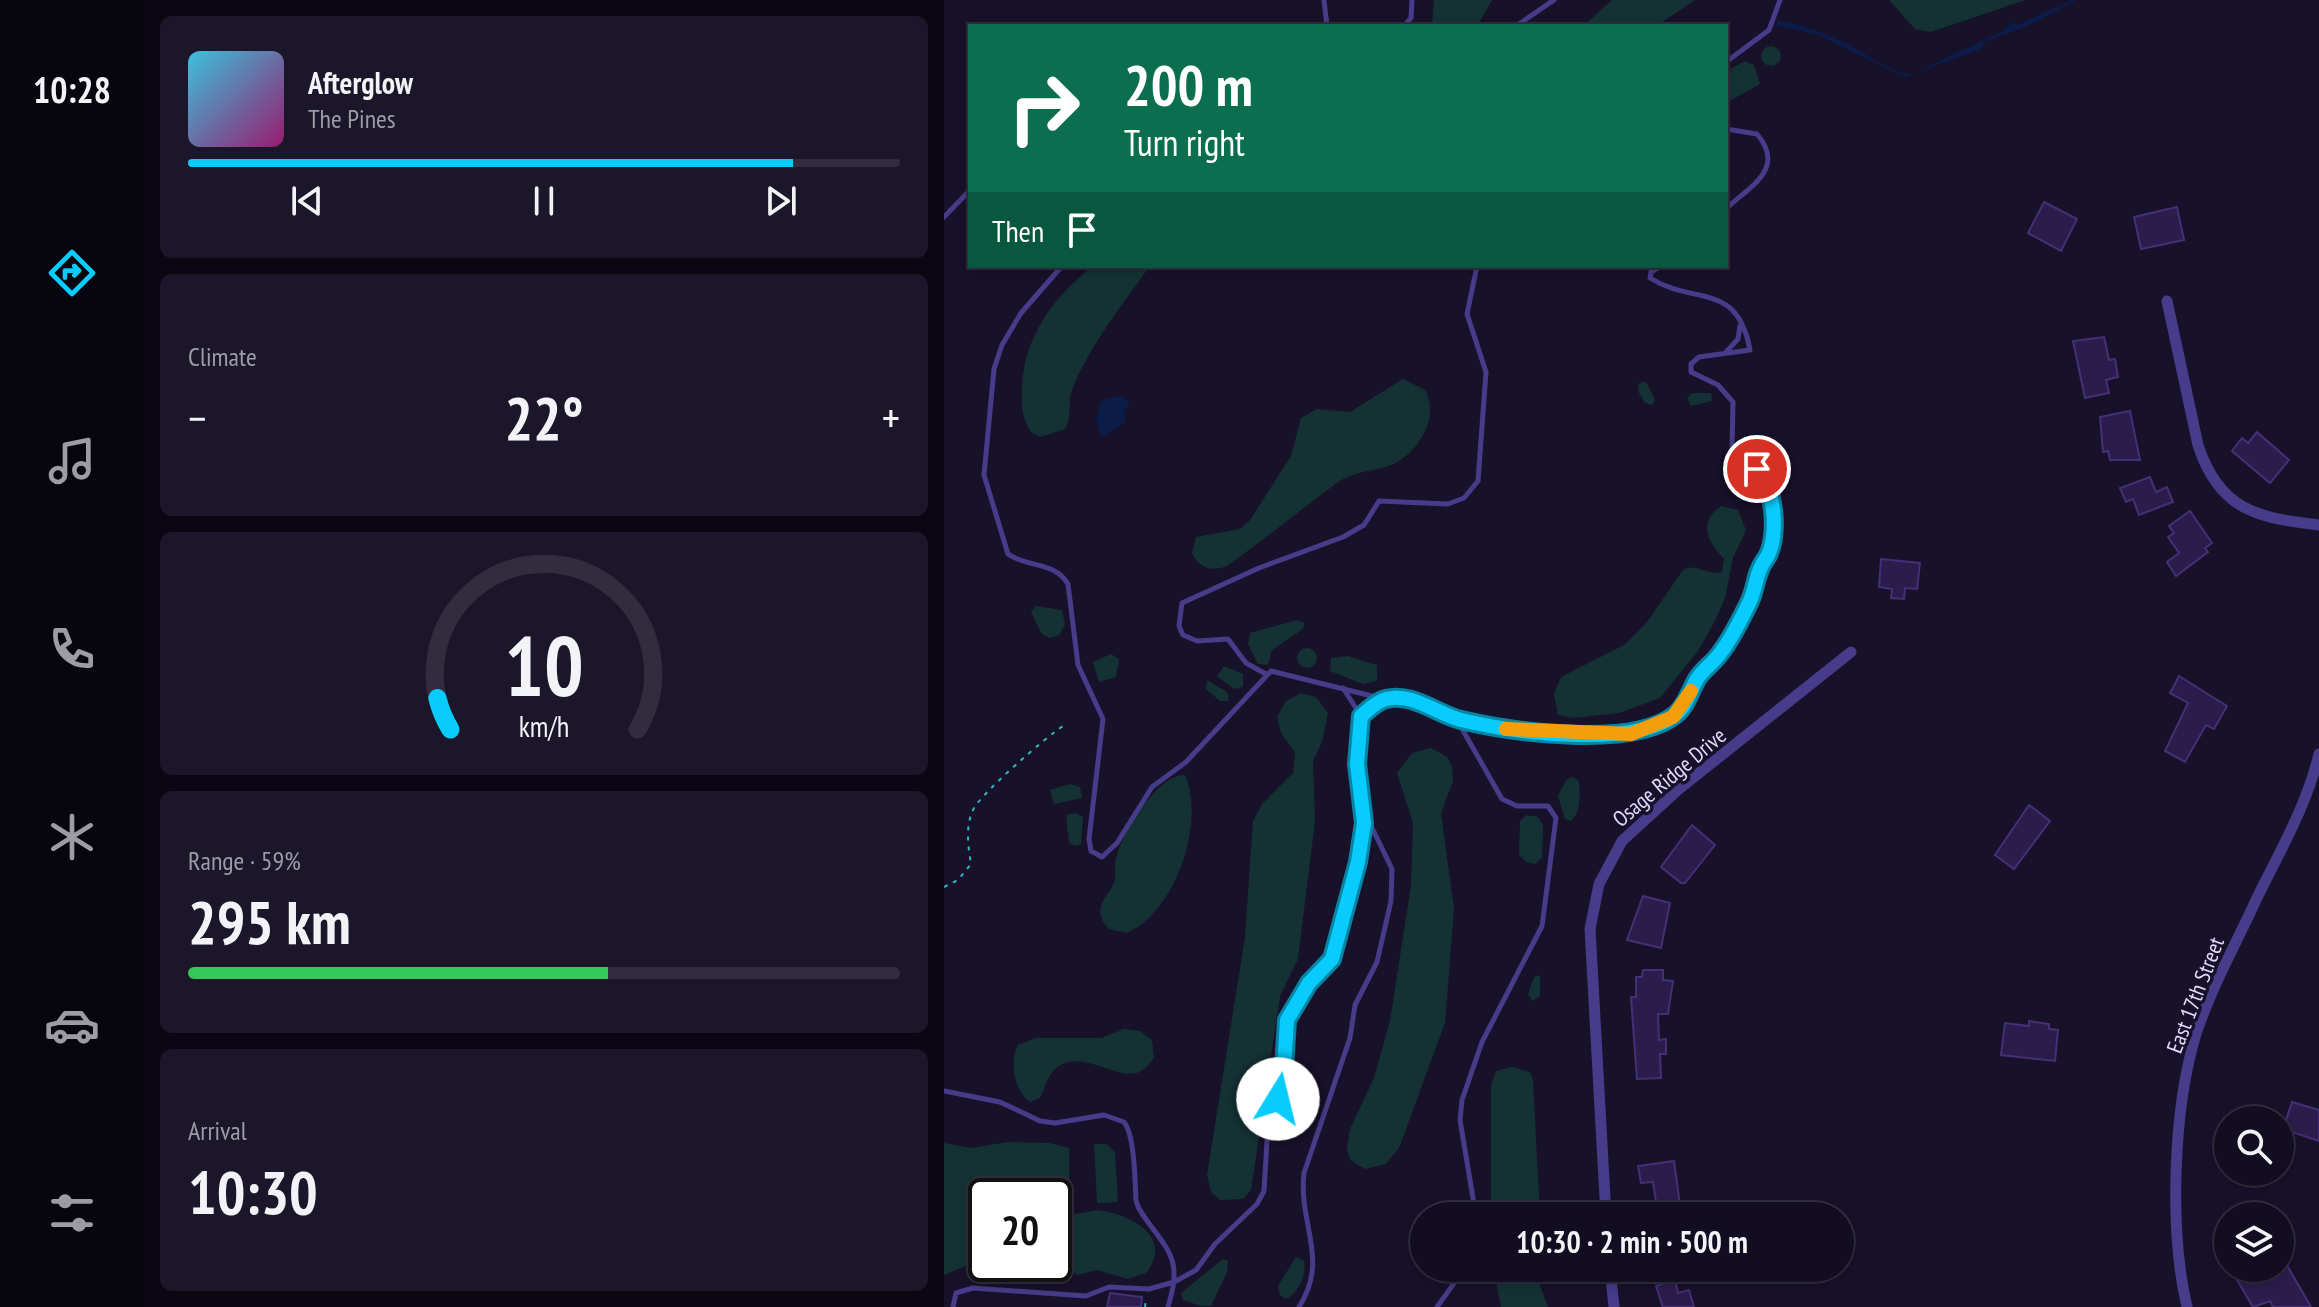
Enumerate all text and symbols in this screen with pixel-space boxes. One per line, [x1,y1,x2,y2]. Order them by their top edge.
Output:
text: 200 m [1124,49,1253,121]
icon: right [992,56,1096,160]
text: Afterglow [308,63,413,102]
text: 10:28 [33,66,111,113]
text: The Pines [308,102,396,135]
text: Turn right [1124,119,1245,166]
icon: previous [285,179,329,223]
icon: pause [522,179,566,223]
icon: next [759,179,803,223]
icon: arrive [1060,208,1104,252]
text: Then [992,211,1044,250]
icon: directions [44,245,100,301]
text: Climate [188,340,257,373]
text: 22° [504,379,584,457]
text: − [188,389,206,446]
text: + [882,389,900,446]
icon: music [44,433,100,489]
pin [1723,435,1791,503]
icon: arrive [1735,447,1779,491]
text: 10 [504,610,584,718]
icon: phone [44,621,100,677]
text: km/h [519,708,569,745]
street label: Osage Ridge Drive [1607,721,1731,833]
icon: climate [44,809,100,865]
text: Range · 59% [188,844,301,877]
text: 295 km [188,883,351,961]
street label: East 17th Street [2160,933,2230,1057]
icon: car [44,997,100,1053]
position arrow [1236,1057,1320,1141]
map controls [2214,1106,2294,1282]
button: search [2214,1106,2294,1186]
text: Arrival [188,1114,247,1147]
text: 10:30 [188,1153,318,1231]
speed limit sign: 20 [968,1178,1072,1282]
icon: filters [44,1185,100,1241]
button: layers [2214,1202,2294,1282]
text: 10:30 · 2 min · 500 m [1516,1222,1748,1261]

